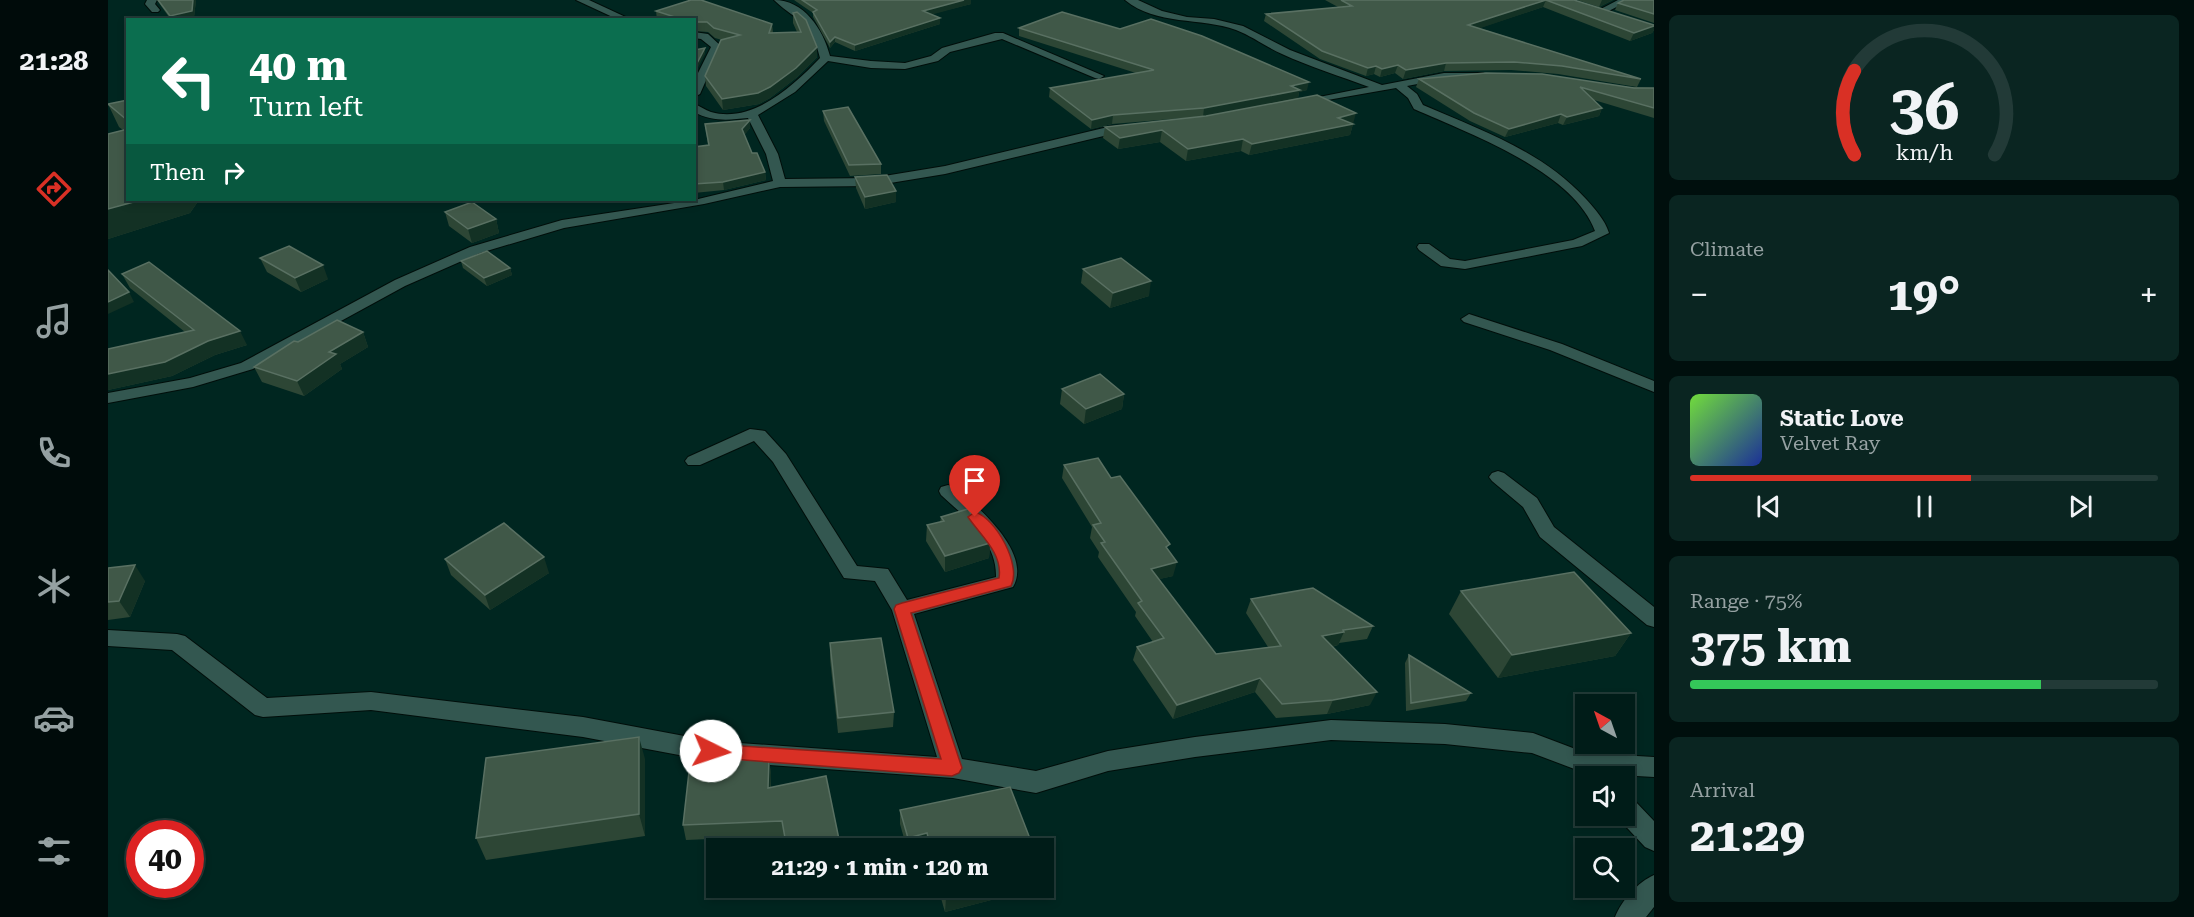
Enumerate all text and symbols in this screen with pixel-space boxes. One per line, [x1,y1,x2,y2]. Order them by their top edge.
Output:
text: 40 m [249,41,347,90]
icon: left [150,42,228,120]
text: 21:28 [20,45,88,77]
text: 36 [1889,71,1959,144]
text: Turn left [249,91,363,123]
text: km/h [1895,140,1953,165]
icon: right [217,156,250,189]
text: Then [150,160,205,185]
icon: directions [33,168,75,210]
text: Climate [1690,237,1764,261]
text: 19° [1888,268,1960,321]
text: − [1690,275,1708,314]
text: + [2140,275,2158,314]
icon: music [33,300,75,342]
text: Static Love [1780,406,1904,431]
text: Velvet Ray [1780,431,1880,455]
icon: phone [33,432,75,474]
pin [949,455,1000,517]
icon: arrive [958,464,991,497]
icon: previous [1752,490,1785,523]
icon: pause [1908,490,1941,523]
icon: next [2064,490,2097,523]
icon: climate [33,565,75,607]
text: Range · 75% [1690,589,1802,613]
text: 375 km [1690,620,1851,673]
north arrow [1575,694,1635,754]
map controls [1575,694,1635,898]
icon: car [33,697,75,739]
position arrow [679,719,743,783]
button: sound [1575,766,1635,826]
text: Arrival [1690,778,1755,802]
text: 21:29 [1690,809,1805,862]
speed limit sign: 40 [126,820,204,898]
icon: filters [33,830,75,872]
button: search [1575,838,1635,898]
text: 21:29 · 1 min · 120 m [771,855,989,880]

